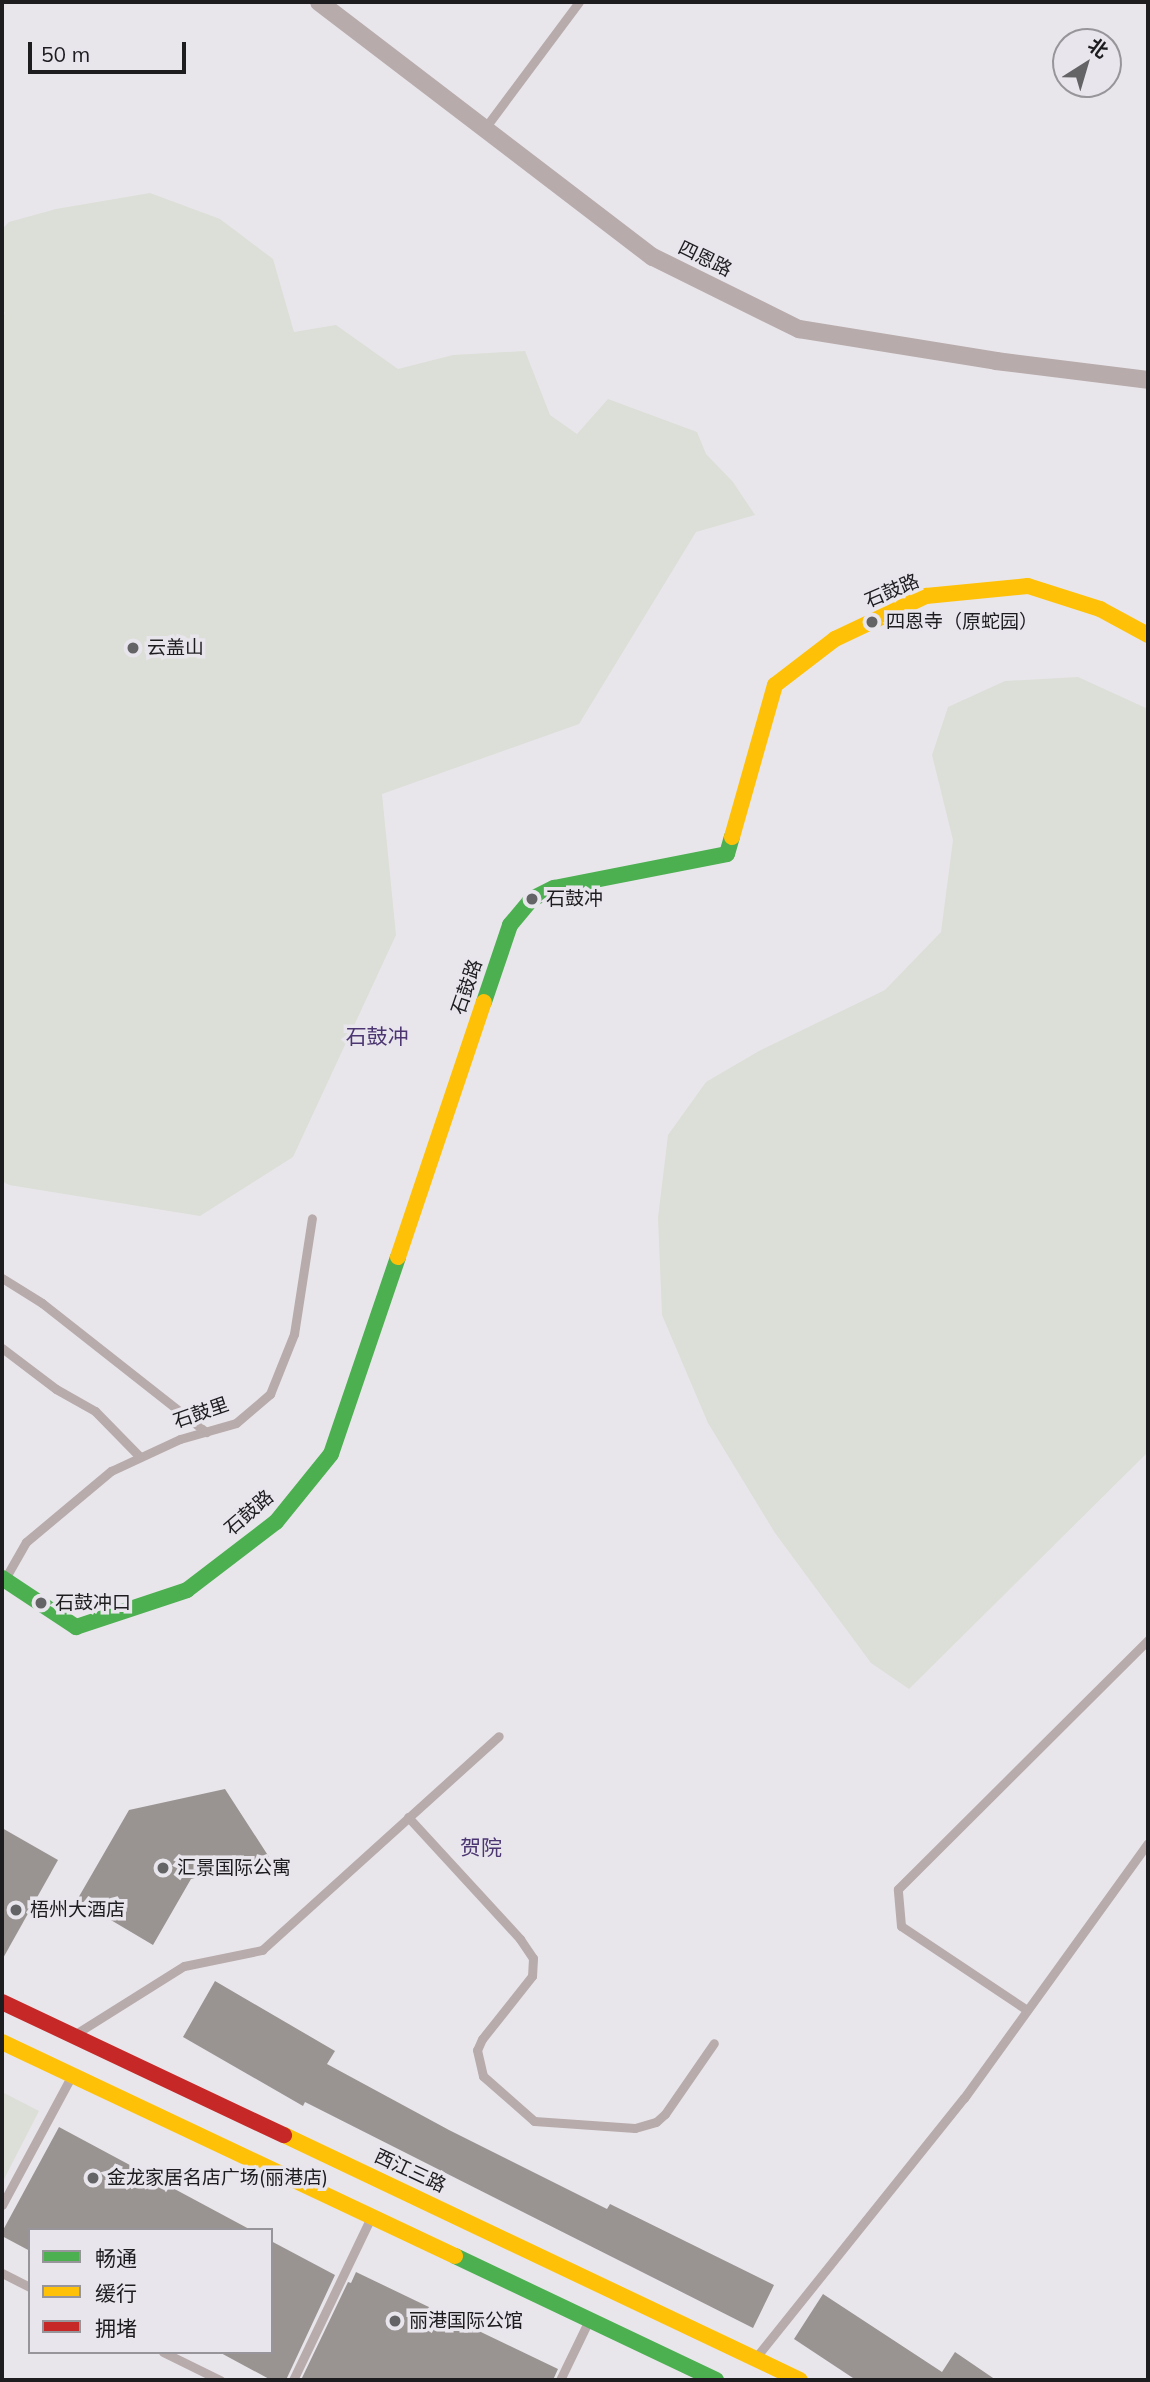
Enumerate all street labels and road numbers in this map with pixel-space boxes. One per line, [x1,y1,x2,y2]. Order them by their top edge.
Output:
street label: 四恩路 [674,236,736,282]
street label: 石鼓路 [861,569,923,613]
street label: 石鼓路 [447,956,487,1018]
street label: 石鼓里 [170,1393,232,1433]
street label: 石鼓路 [220,1486,278,1540]
street label: 西江三路 [371,2145,449,2197]

